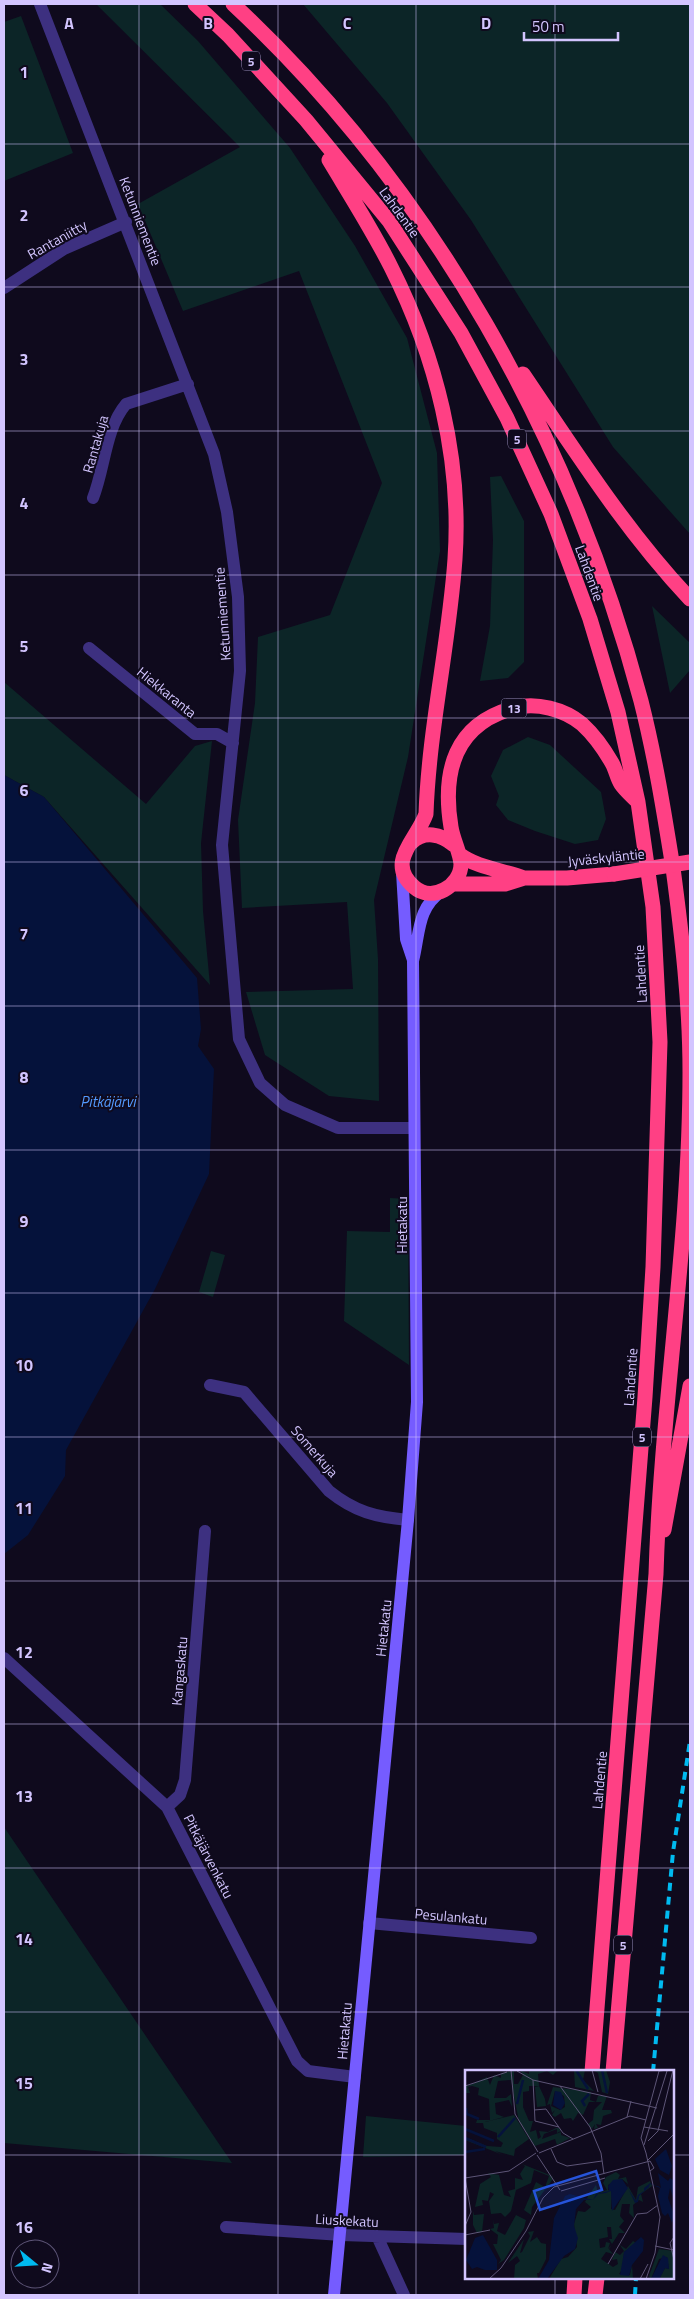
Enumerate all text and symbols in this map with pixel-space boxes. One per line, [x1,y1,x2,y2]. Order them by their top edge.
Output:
scale bar [524,10,618,42]
text: A [64,11,74,35]
text: B [203,11,213,35]
text: C [343,11,352,35]
text: D [481,11,491,35]
text: 50 m [532,15,565,38]
road number: 5 [242,51,260,70]
text: 1 [20,60,28,84]
street label: Ketunniementie [114,174,168,268]
street label: Lahdentie [374,182,426,242]
text: 2 [20,203,28,227]
street label: Rantaniitty [23,214,91,264]
text: 3 [20,347,28,371]
street label: Rantakuja [77,413,113,475]
road number: 5 [508,429,526,448]
text: 4 [20,491,29,515]
street label: Lahdentie [570,542,610,604]
street label: Ketunniementie [208,567,236,661]
text: 5 [20,634,29,658]
street label: Hiekkaranta [133,661,201,723]
road number: 13 [502,698,526,718]
text: 6 [20,778,29,802]
street label: Jyväskyläntie [567,843,645,871]
text: 7 [20,922,28,946]
street label: Lahdentie [628,944,652,1004]
text: 8 [20,1065,29,1089]
water label: Pitkäjärvi [80,1090,138,1113]
street label: Hietakatu [391,1196,412,1254]
text: 9 [20,1209,29,1233]
street label: Lahdentie [617,1347,643,1407]
text: 10 [15,1353,33,1377]
street label: Somerkuja [286,1420,344,1482]
road number: 5 [633,1428,651,1446]
text: 11 [15,1496,33,1520]
street label: Hietakatu [370,1598,396,1658]
street label: Kangaskatu [166,1636,192,1706]
text: 12 [15,1640,33,1664]
street label: Lahdentie [586,1750,612,1810]
text: 13 [15,1784,33,1808]
street label: Pitkäjärvenkatu [179,1810,239,1902]
street label: Pesulankatu [414,1902,488,1930]
text: 14 [15,1927,33,1951]
road number: 5 [614,1936,632,1954]
street label: Hietakatu [331,2001,357,2061]
inset map [465,2070,674,2279]
text: 15 [15,2071,33,2095]
street label: Liuskekatu [315,2208,379,2232]
text: 16 [15,2215,33,2239]
north arrow [10,2239,60,2289]
text: N [36,2260,59,2276]

